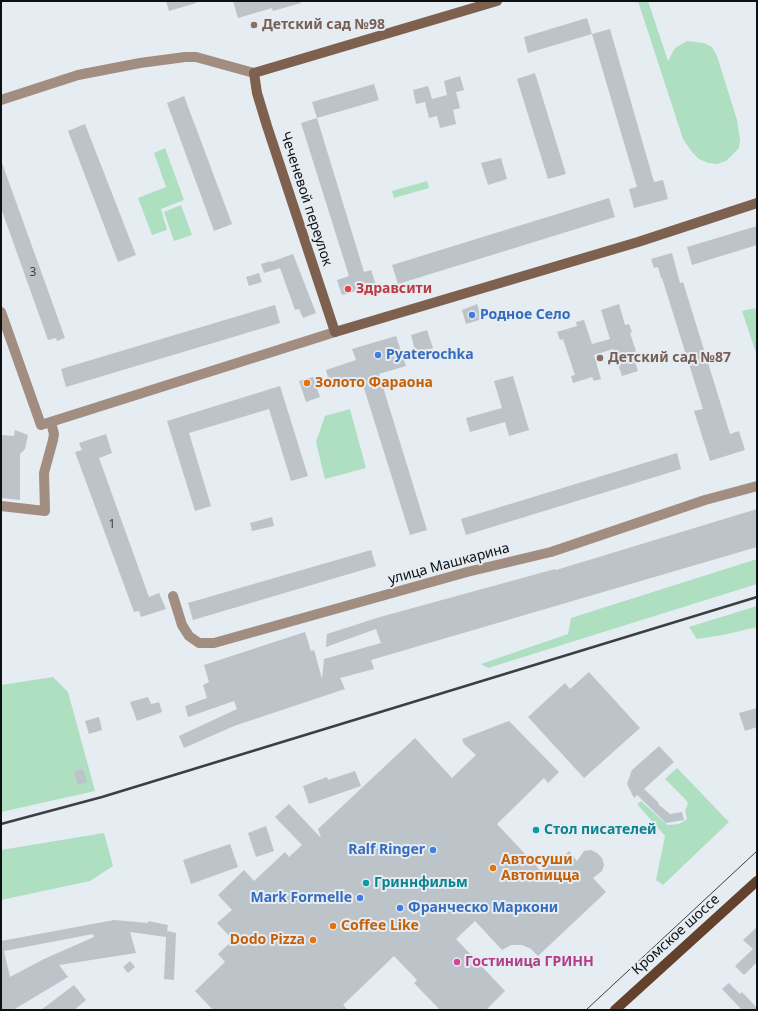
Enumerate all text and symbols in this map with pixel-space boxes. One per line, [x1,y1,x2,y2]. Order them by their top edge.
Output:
place label: Детский сад №98 [262,17,385,33]
marker: Детский сад №98 [249,20,259,30]
street label: Чеченевой переулок [276,130,336,268]
house number: 3 [30,266,36,280]
place label: Здравсити [356,281,432,297]
marker: Здравсити [343,284,353,294]
place label: Родное Село [480,307,570,323]
marker: Родное Село [467,310,477,320]
place label: Pyaterochka [386,347,474,363]
marker: Pyaterochka [373,350,383,360]
place label: Детский сад №87 [608,350,731,366]
marker: Детский сад №87 [595,353,605,363]
place label: Золото Фараона [315,375,433,391]
marker: Золото Фараона [302,378,312,388]
house number: 1 [109,518,115,532]
street label: улица Машкарина [387,540,511,588]
place label: Стол писателей [544,822,657,838]
marker: Стол писателей [531,825,541,835]
place label: Ralf Ringer [348,842,425,858]
marker: Ralf Ringer [428,845,438,855]
place label: Автосуши Автопицца [501,852,580,884]
marker: Автосуши Автопицца [488,863,498,873]
place label: Гриннфильм [374,875,468,891]
marker: Гриннфильм [361,878,371,888]
place label: Mark Formelle [250,890,352,906]
street label: Кромское шоссе [629,891,723,979]
marker: Mark Formelle [355,893,365,903]
place label: Франческо Маркони [408,900,558,916]
marker: Франческо Маркони [395,903,405,913]
place label: Coffee Like [341,918,419,934]
marker: Coffee Like [328,921,338,931]
place label: Dodo Pizza [230,932,305,948]
marker: Dodo Pizza [308,935,318,945]
place label: Гостиница ГРИНН [465,954,594,970]
marker: Гостиница ГРИНН [452,957,462,967]

